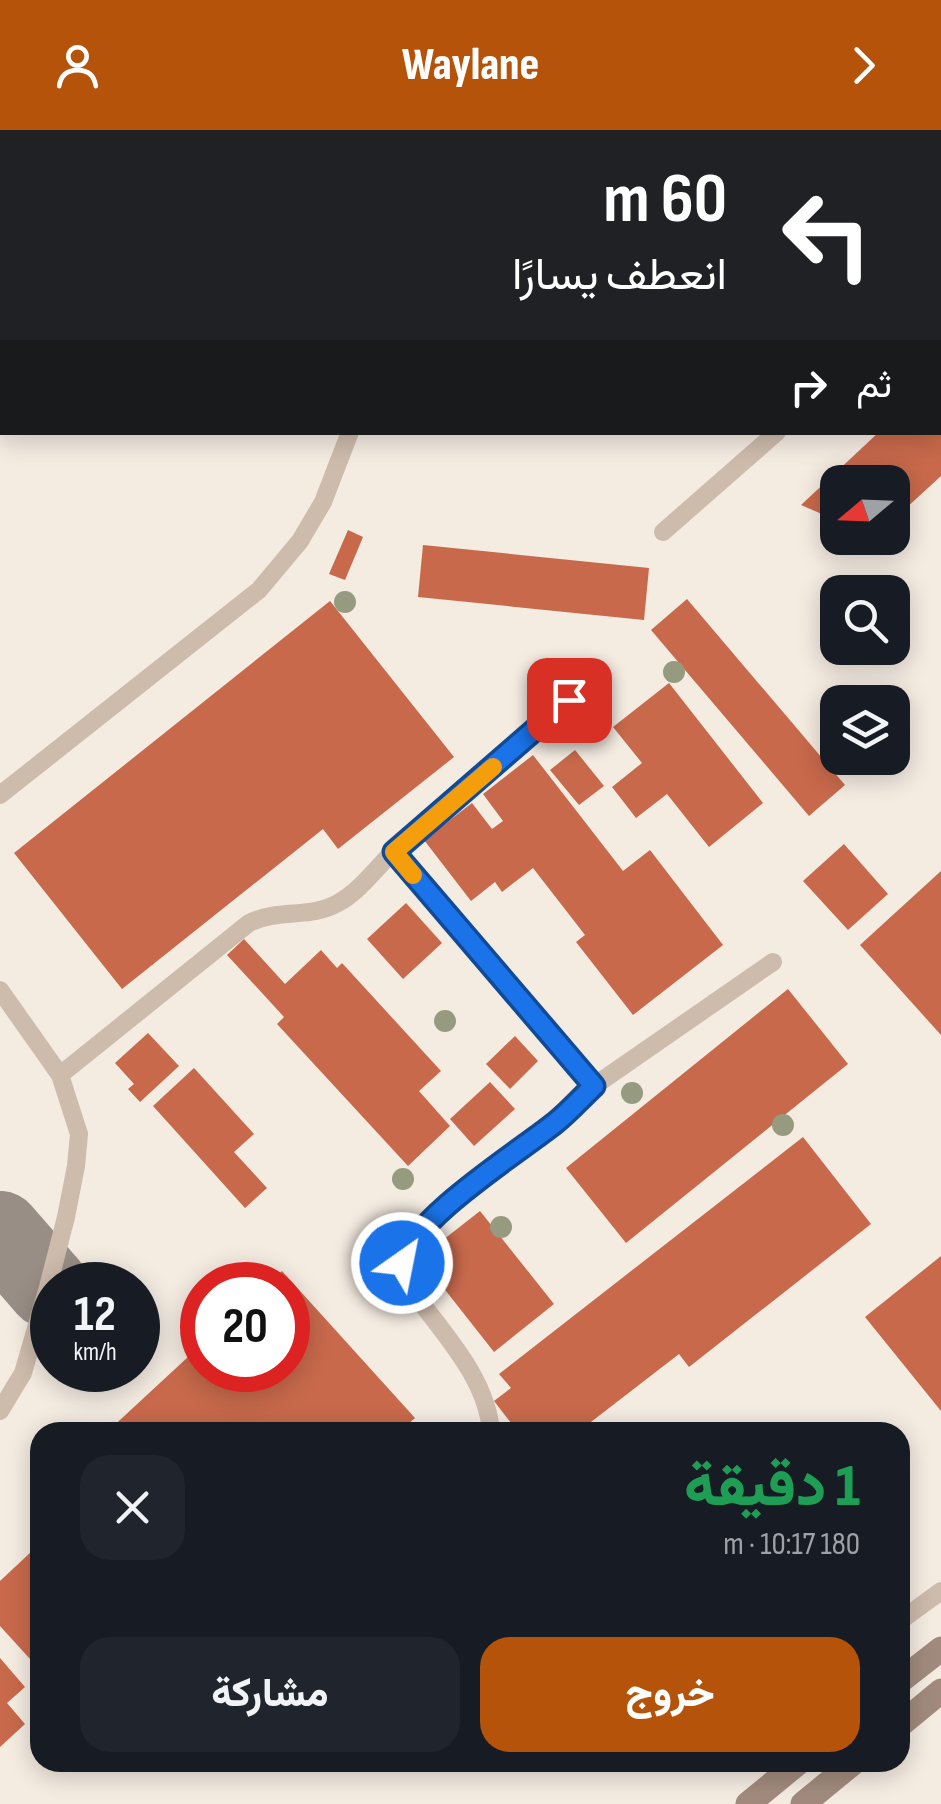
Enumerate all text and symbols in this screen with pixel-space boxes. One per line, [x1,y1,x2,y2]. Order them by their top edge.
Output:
icon: person [50,38,105,93]
text: Waylane [402,38,539,93]
icon: forward [836,38,891,93]
text: 60 m [603,158,727,242]
icon: left [762,170,892,300]
text: انعطف يسارًا [512,248,727,303]
icon: right [781,360,836,415]
text: ثم [856,363,892,408]
north arrow [820,465,910,555]
map controls [820,465,910,775]
button: search [820,575,910,665]
pin [527,658,612,743]
icon: arrive [542,673,597,728]
button: layers [820,685,910,775]
position arrow [350,1211,454,1315]
speed limit sign: 20 [180,1262,310,1392]
text: 12 [74,1285,116,1345]
text: km/h [73,1337,117,1368]
text: 1 دقيقة [684,1451,860,1523]
button: close [80,1455,185,1560]
text: 180 m · 10:17 [723,1525,860,1564]
button: مشاركة [80,1637,460,1752]
button: خروج [480,1637,860,1752]

